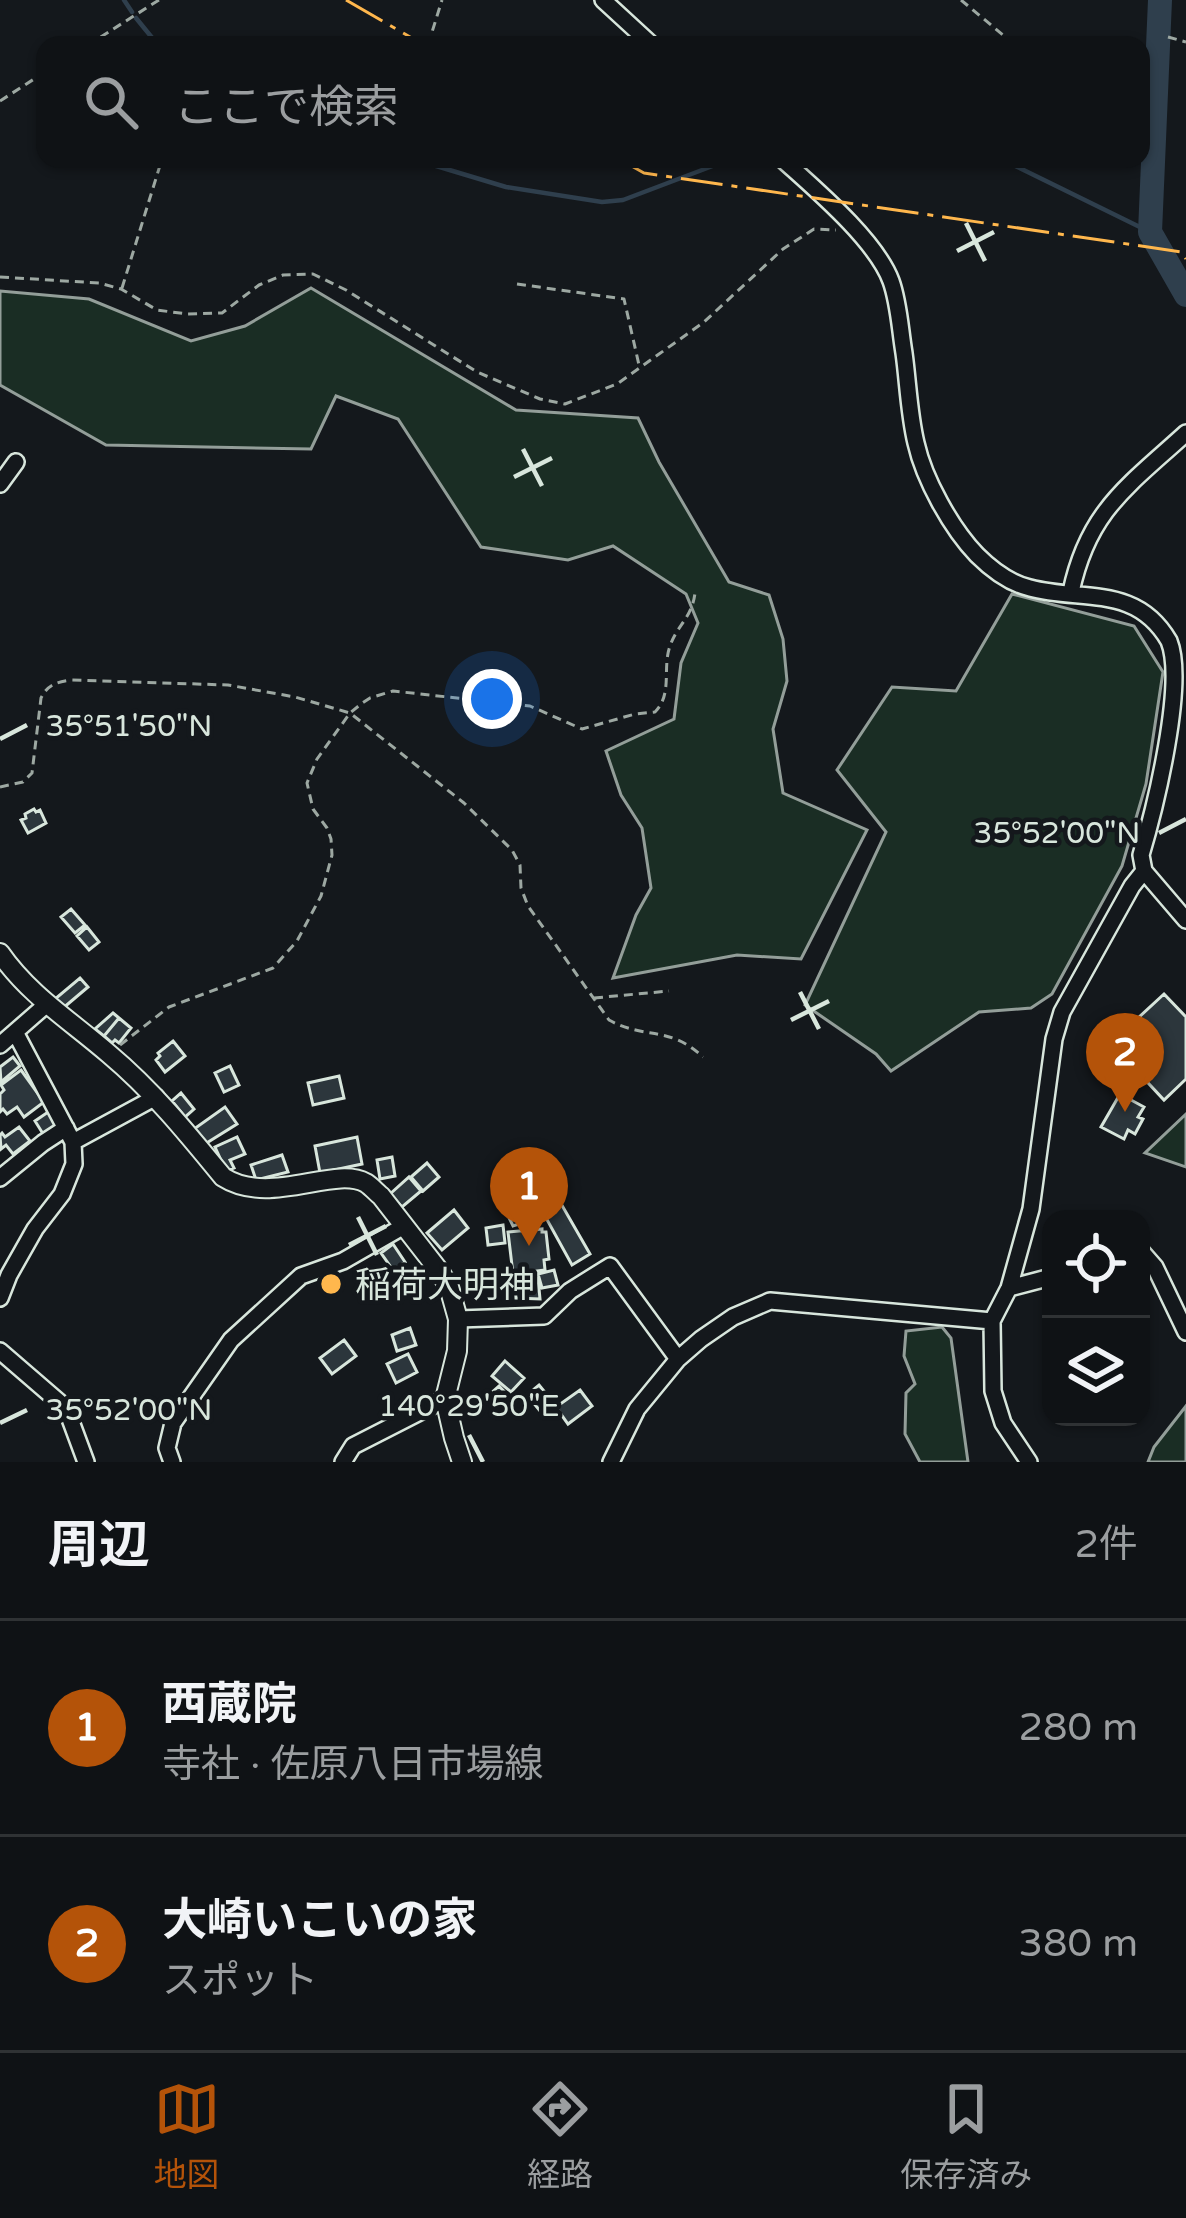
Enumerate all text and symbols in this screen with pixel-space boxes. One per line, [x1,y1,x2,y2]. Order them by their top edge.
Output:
search box [36,36,1150,168]
icon: search [78,69,144,135]
text: ここで検索 [174,81,399,135]
your location [462,669,522,729]
text: 35°51'50"N [46,708,212,745]
text: 35°52'00"N [974,815,1140,852]
pin: 2 [1086,1013,1164,1112]
pin: 1 [490,1147,568,1246]
map controls [1042,1210,1150,1426]
button: locate [1042,1210,1150,1318]
place label: 稲荷大明神 [355,1264,535,1307]
marker: 稲荷大明神 [318,1271,344,1297]
button: layers [1042,1318,1150,1426]
text: 140°29'50"E [378,1388,560,1425]
text: 35°52'00"N [46,1392,212,1429]
text: 周辺 [48,1515,150,1577]
text: 2件 [1075,1521,1138,1568]
text: 西蔵院 [162,1678,297,1732]
text: 1 [75,1704,99,1751]
text: 280 m [1019,1704,1138,1751]
text: 寺社 · 佐原八日市場線 [162,1741,543,1788]
text: 大崎いこいの家 [162,1894,477,1948]
text: 2 [75,1920,99,1967]
text: 380 m [1019,1920,1138,1967]
text: スポット [162,1957,318,2004]
tab: 地図 [154,2076,220,2196]
tab: 経路 [527,2076,593,2196]
tab: 保存済み [900,2076,1032,2196]

